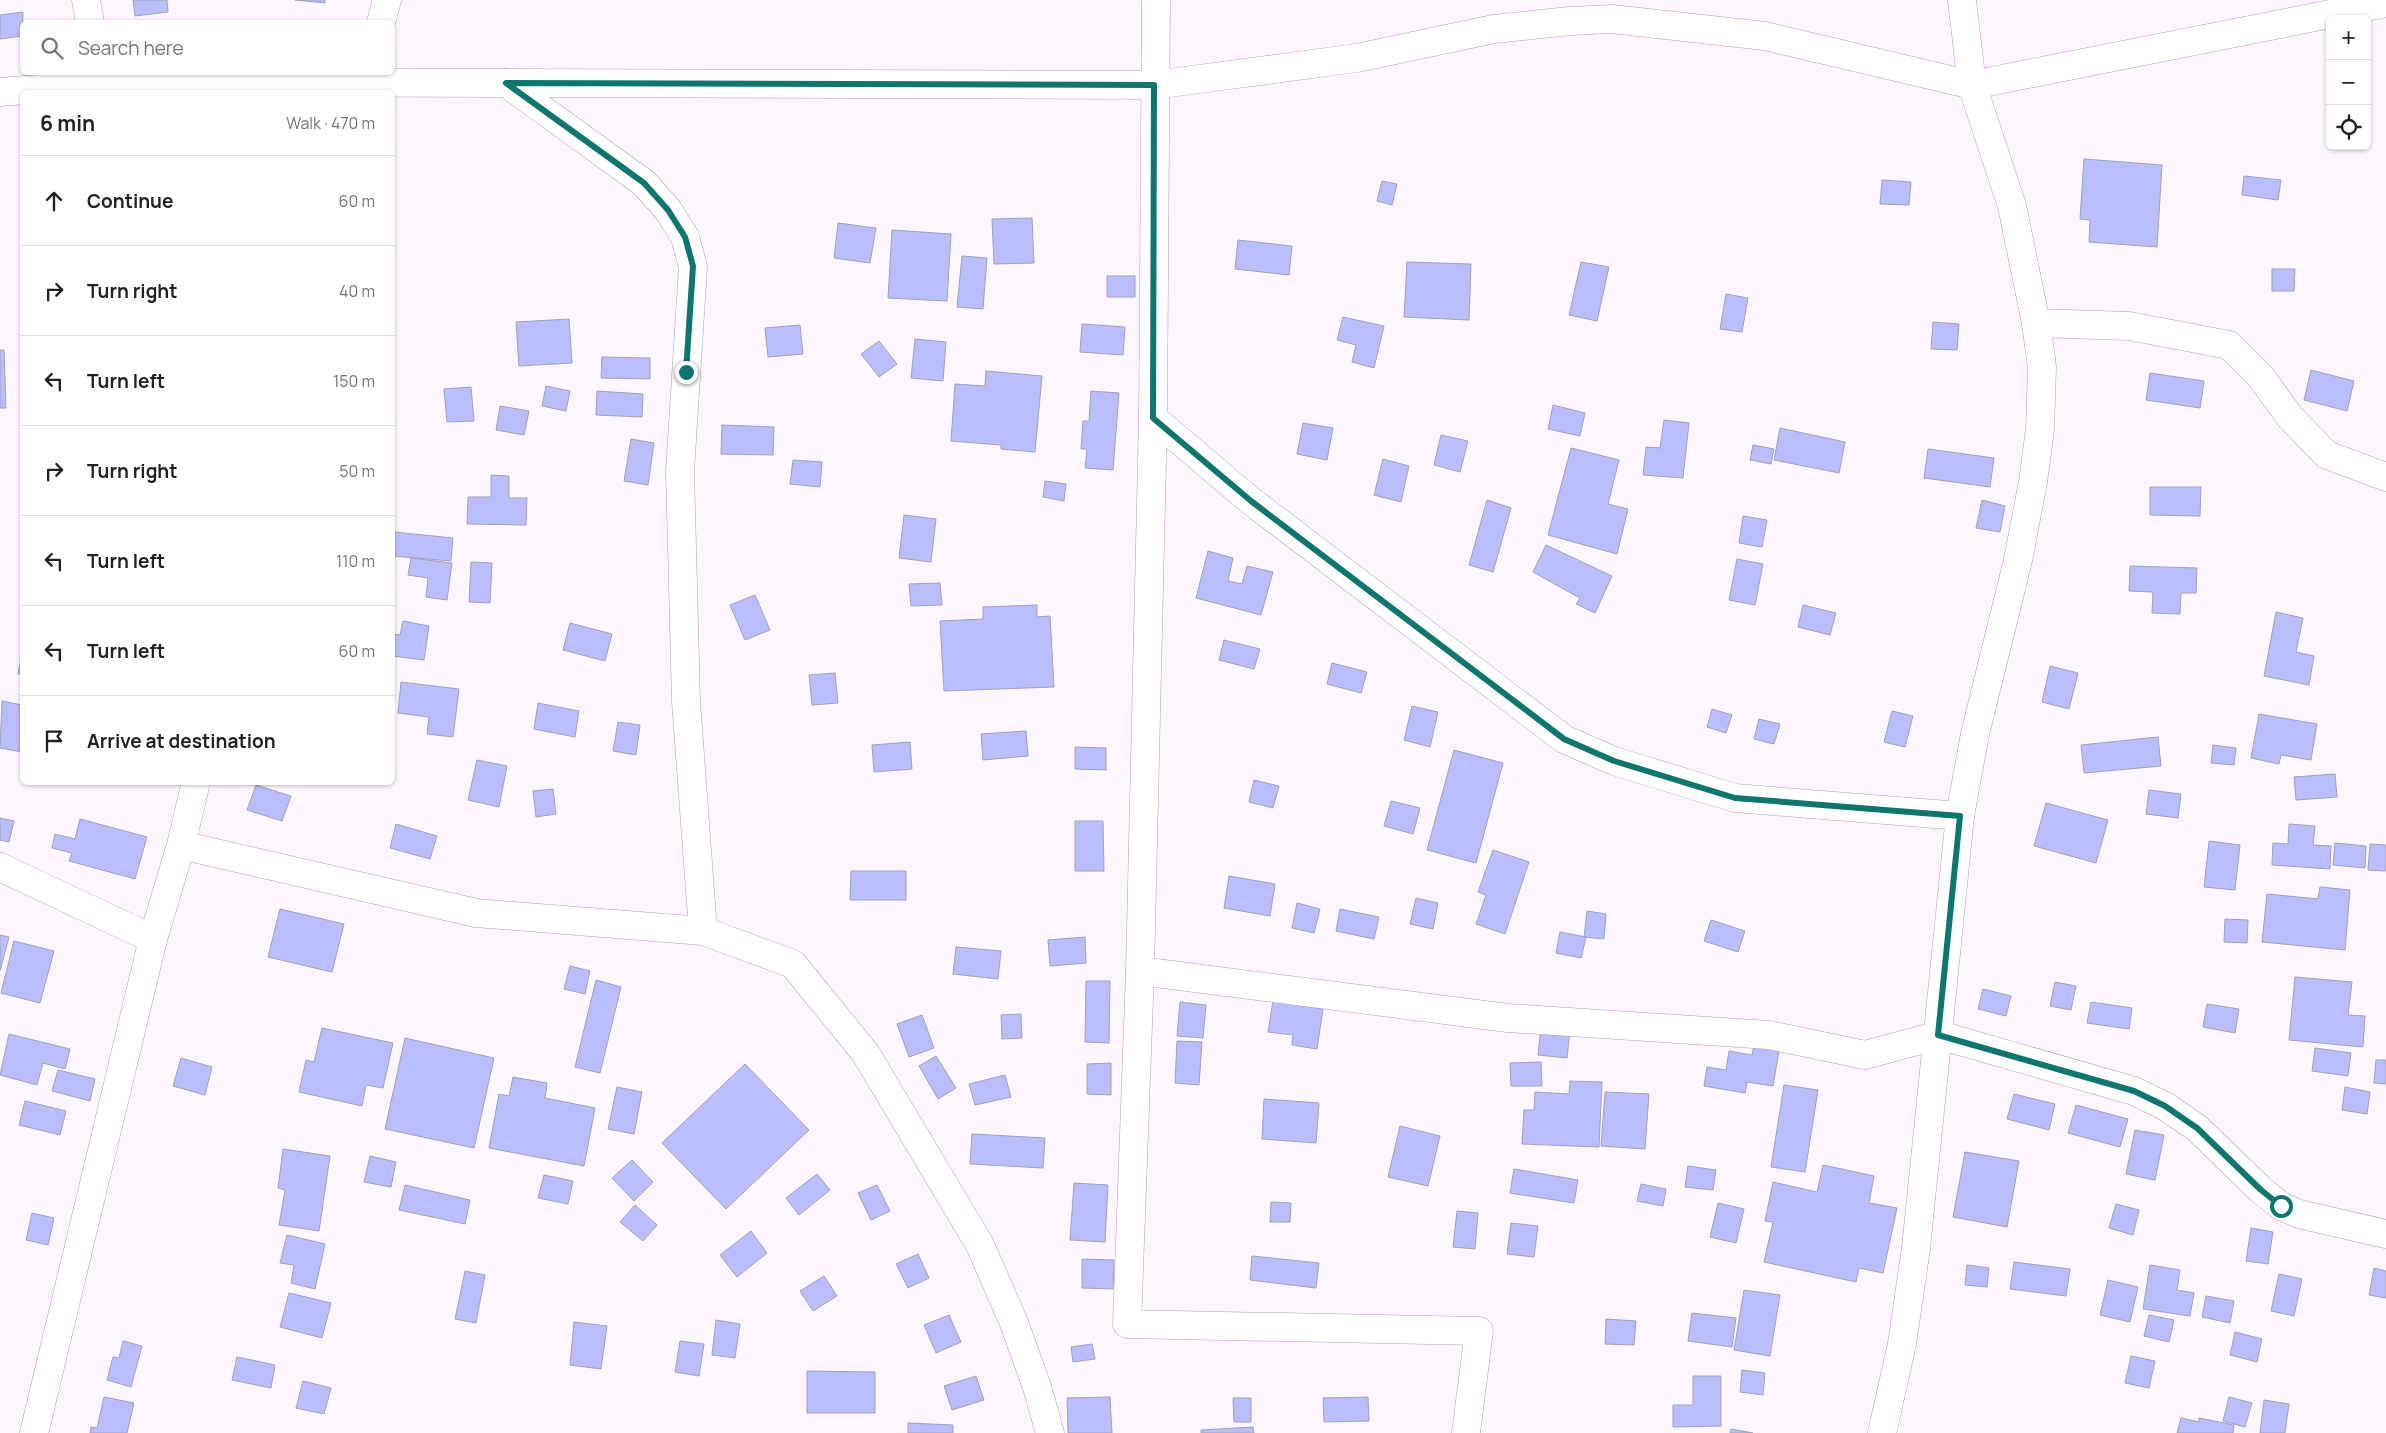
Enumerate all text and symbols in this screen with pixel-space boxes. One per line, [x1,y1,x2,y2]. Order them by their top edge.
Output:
map controls [2326,15,2371,150]
button: + [2326,15,2371,60]
search box [20,20,395,75]
icon: search [38,34,66,62]
text: Search here [78,35,184,61]
button: − [2326,60,2371,105]
button: locate [2326,105,2371,150]
text: 6 min [40,109,95,137]
text: Walk · 470 m [286,112,375,134]
icon: ahead [40,187,68,215]
text: Continue [87,188,173,214]
text: 60 m [339,190,375,212]
icon: right [40,277,68,305]
text: Turn right [87,278,177,304]
text: 40 m [339,280,375,302]
route end [675,361,698,384]
icon: left [40,367,68,395]
text: Turn left [87,368,165,394]
text: 150 m [333,370,375,392]
icon: right [40,457,68,485]
text: Turn right [87,458,177,484]
text: 50 m [339,460,375,482]
icon: left [40,547,68,575]
text: Turn left [87,548,165,574]
text: 110 m [336,550,375,572]
icon: left [40,637,68,665]
text: Turn left [87,638,165,664]
text: 60 m [339,640,375,662]
icon: arrive [40,727,68,755]
text: Arrive at destination [87,728,276,754]
route start [2270,1195,2293,1218]

